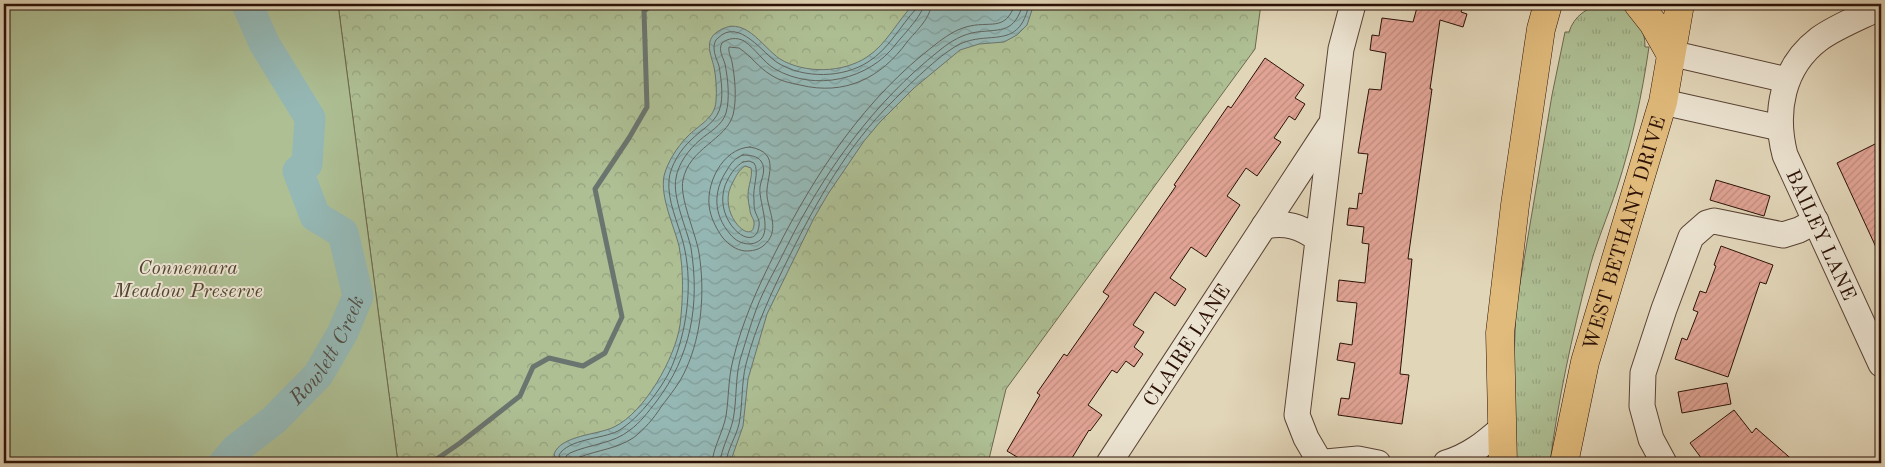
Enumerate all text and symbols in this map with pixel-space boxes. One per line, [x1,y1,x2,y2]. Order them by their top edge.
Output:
street label: WEST BETHANY DRIVE [1581,114,1670,353]
street label: BAILEY LANE [1781,167,1858,304]
park label: Connemara Meadow Preserve [112,259,263,302]
street label: CLAIRE LANE [1141,281,1235,411]
water label: Rowlett Creek [285,293,369,410]

